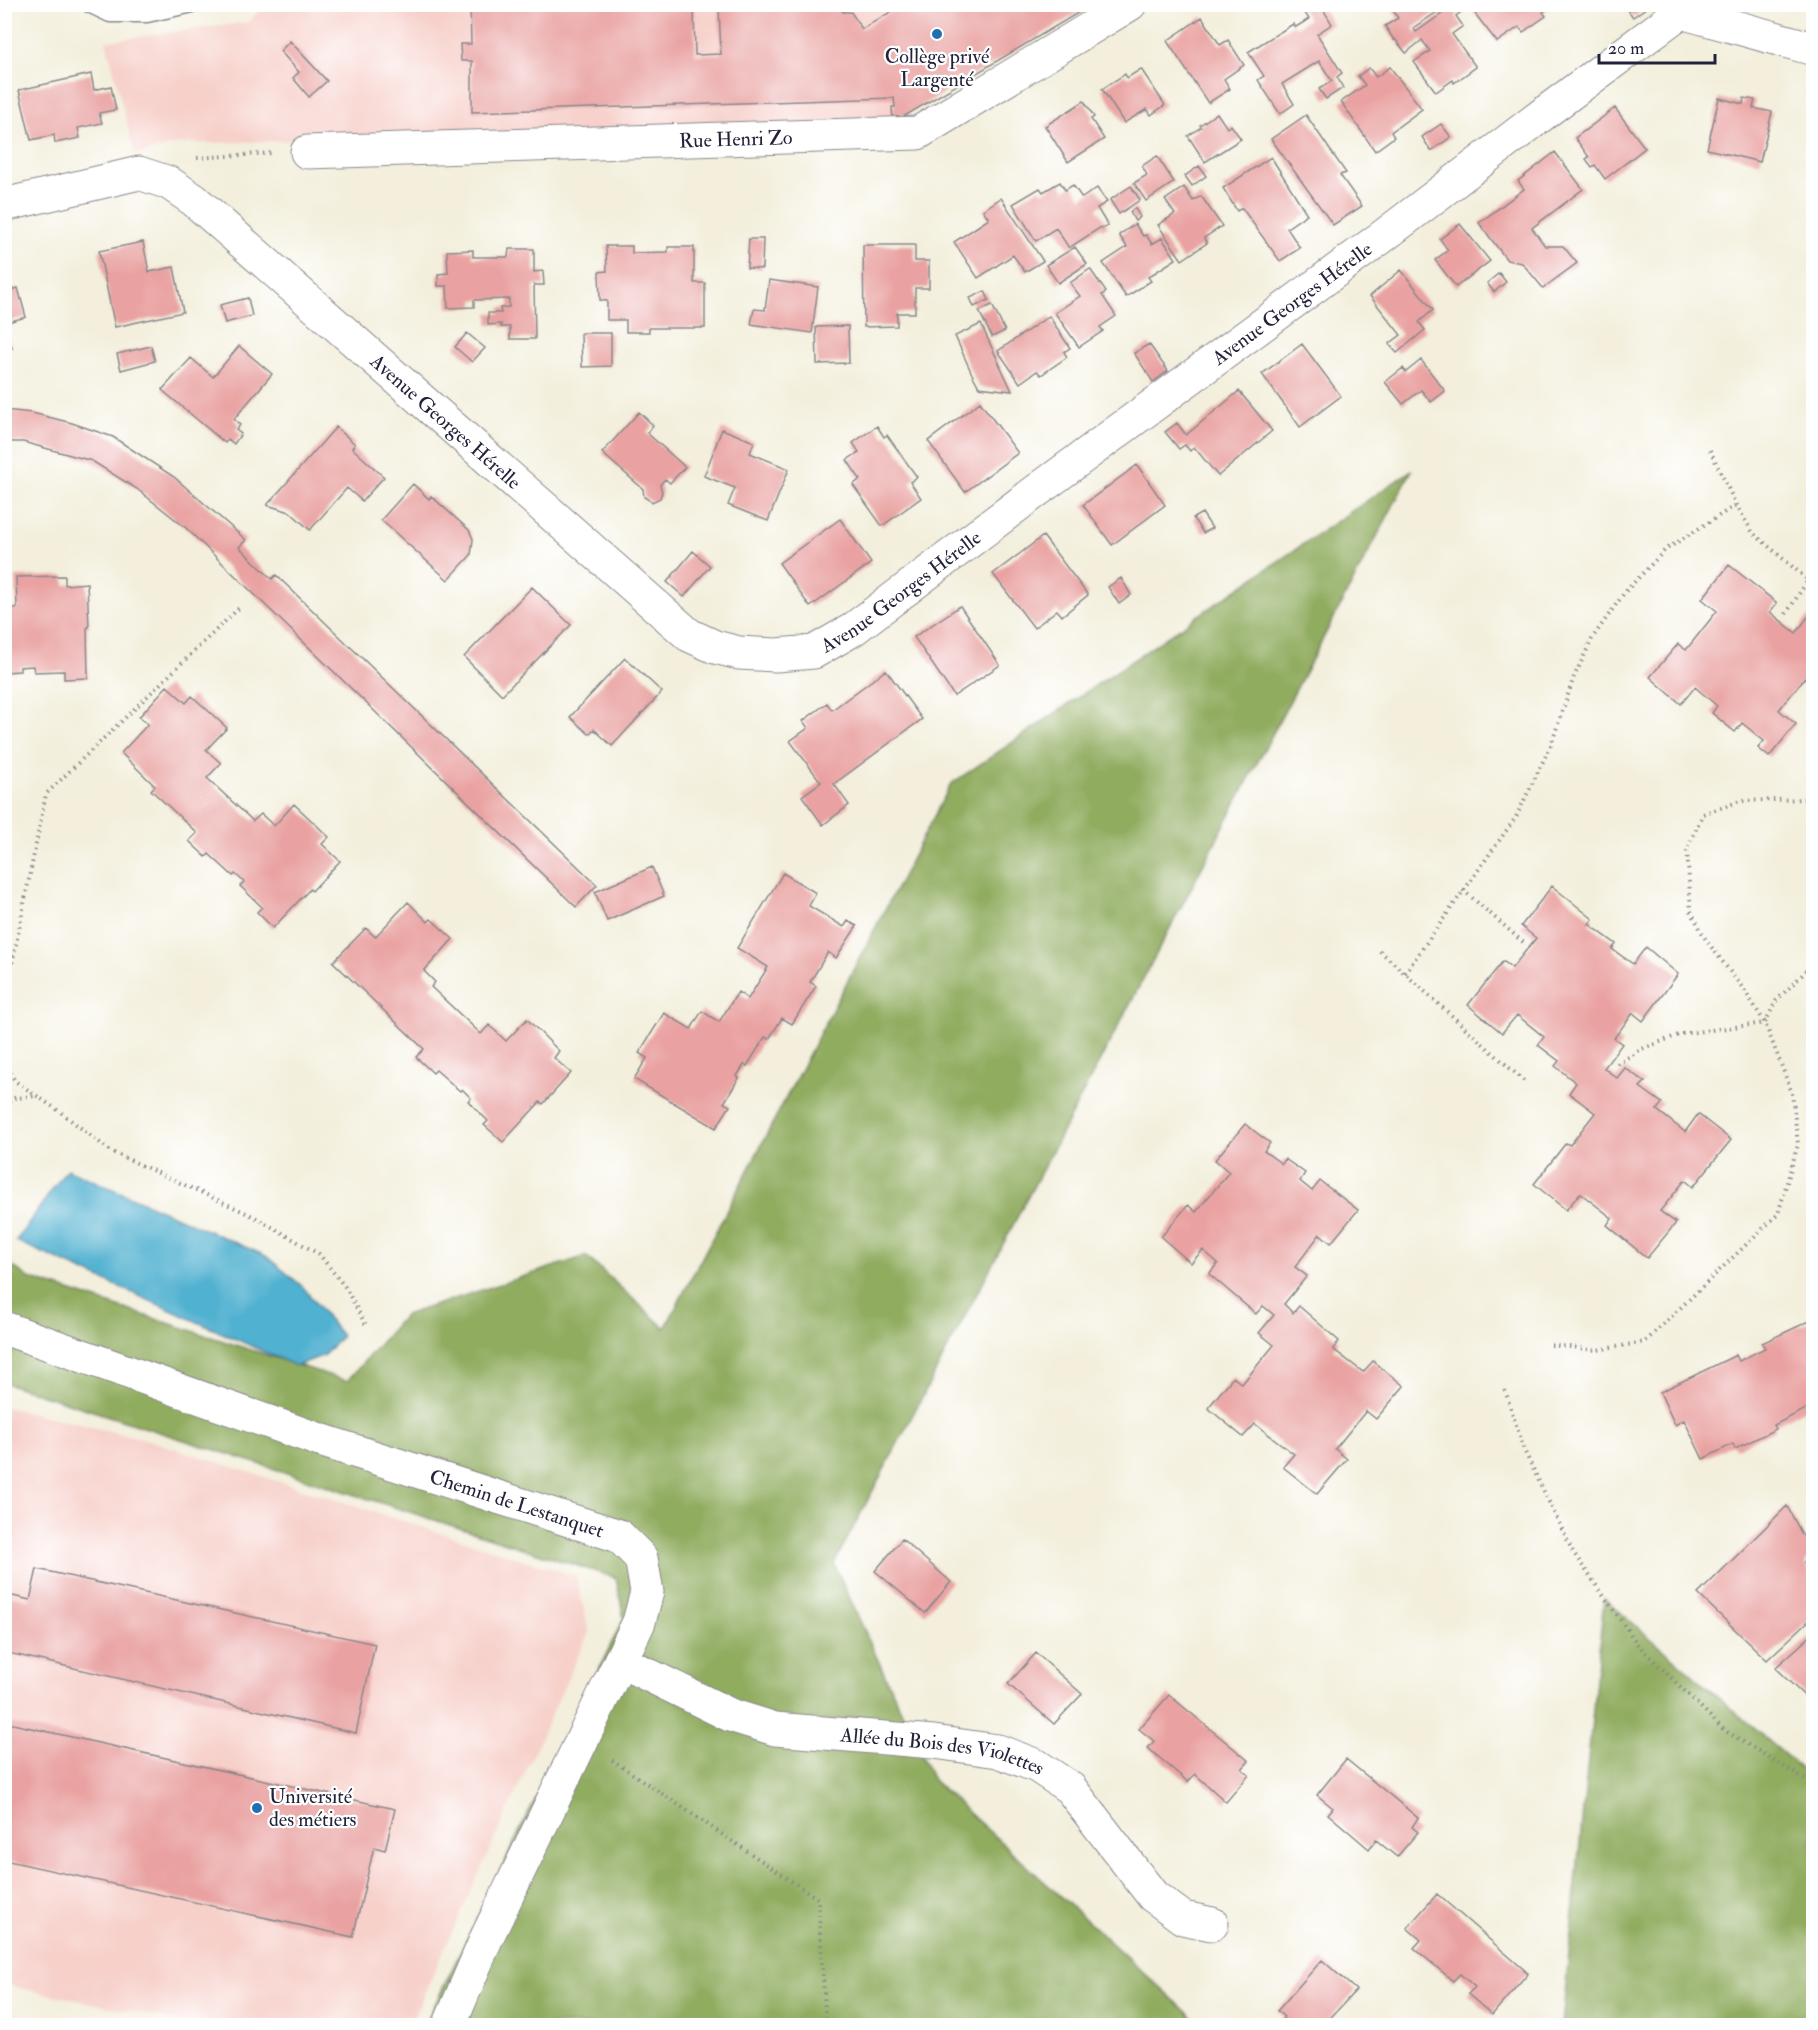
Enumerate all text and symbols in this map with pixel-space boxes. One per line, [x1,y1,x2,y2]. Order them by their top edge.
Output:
marker: Collège privé Largenté [930,27,944,41]
scale bar [1599,27,1714,65]
text: 20 m [1608,37,1644,60]
place label: Collège privé Largenté [885,44,990,92]
street label: Rue Henri Zo [679,125,793,153]
street label: Avenue Georges Hérelle [1206,237,1377,371]
street label: Avenue Georges Hérelle [364,348,526,495]
street label: Avenue Georges Hérelle [815,525,986,659]
street label: Chemin de Lestanquet [426,1464,607,1543]
street label: Allée du Bois des Violettes [839,1722,1050,1781]
place label: Université des métiers [269,1784,357,1832]
marker: Université des métiers [250,1801,264,1815]

